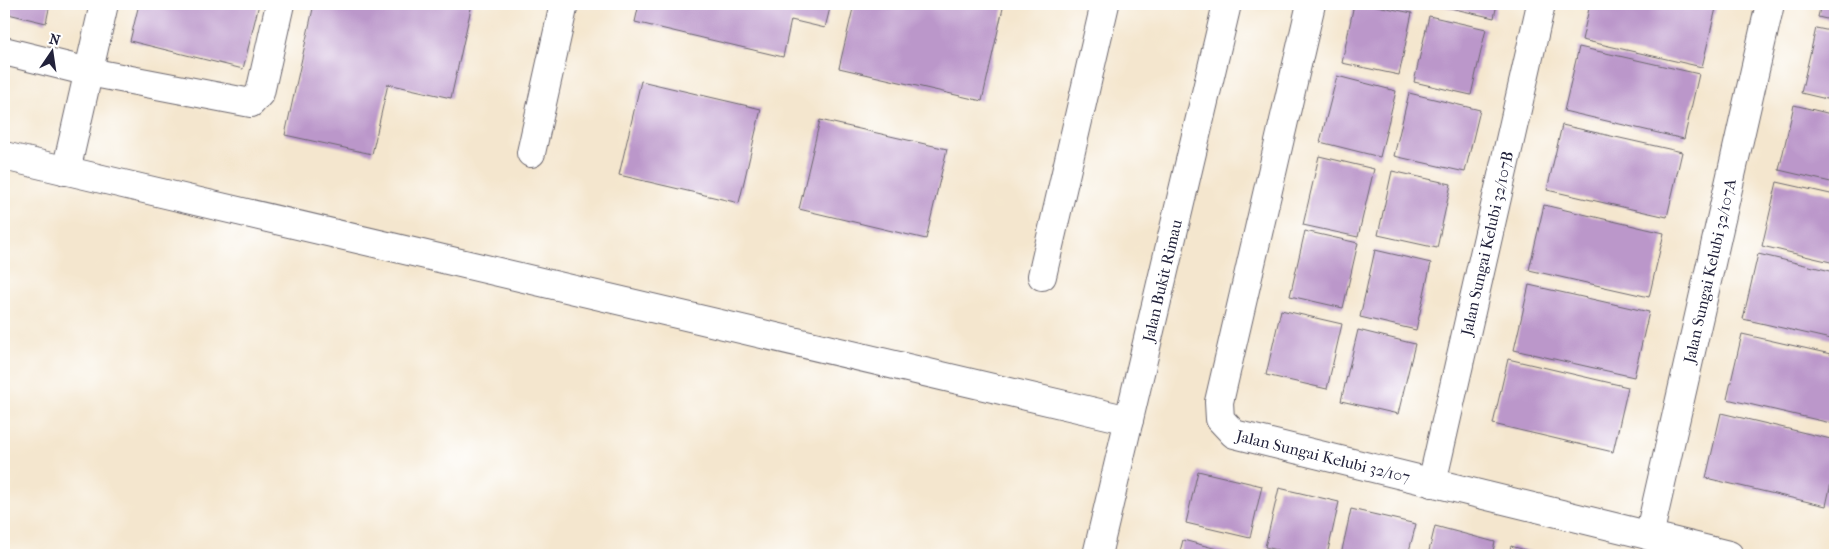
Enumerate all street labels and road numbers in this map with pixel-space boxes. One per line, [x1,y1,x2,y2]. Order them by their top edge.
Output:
street label: Jalan Sungai Kelubi 32/107B [1456,149,1517,339]
street label: Jalan Sungai Kelubi 32/107A [1679,176,1740,367]
street label: Jalan Bukit Rimau [1138,217,1185,346]
street label: Jalan Sungai Kelubi 32/107 [1233,425,1412,486]

